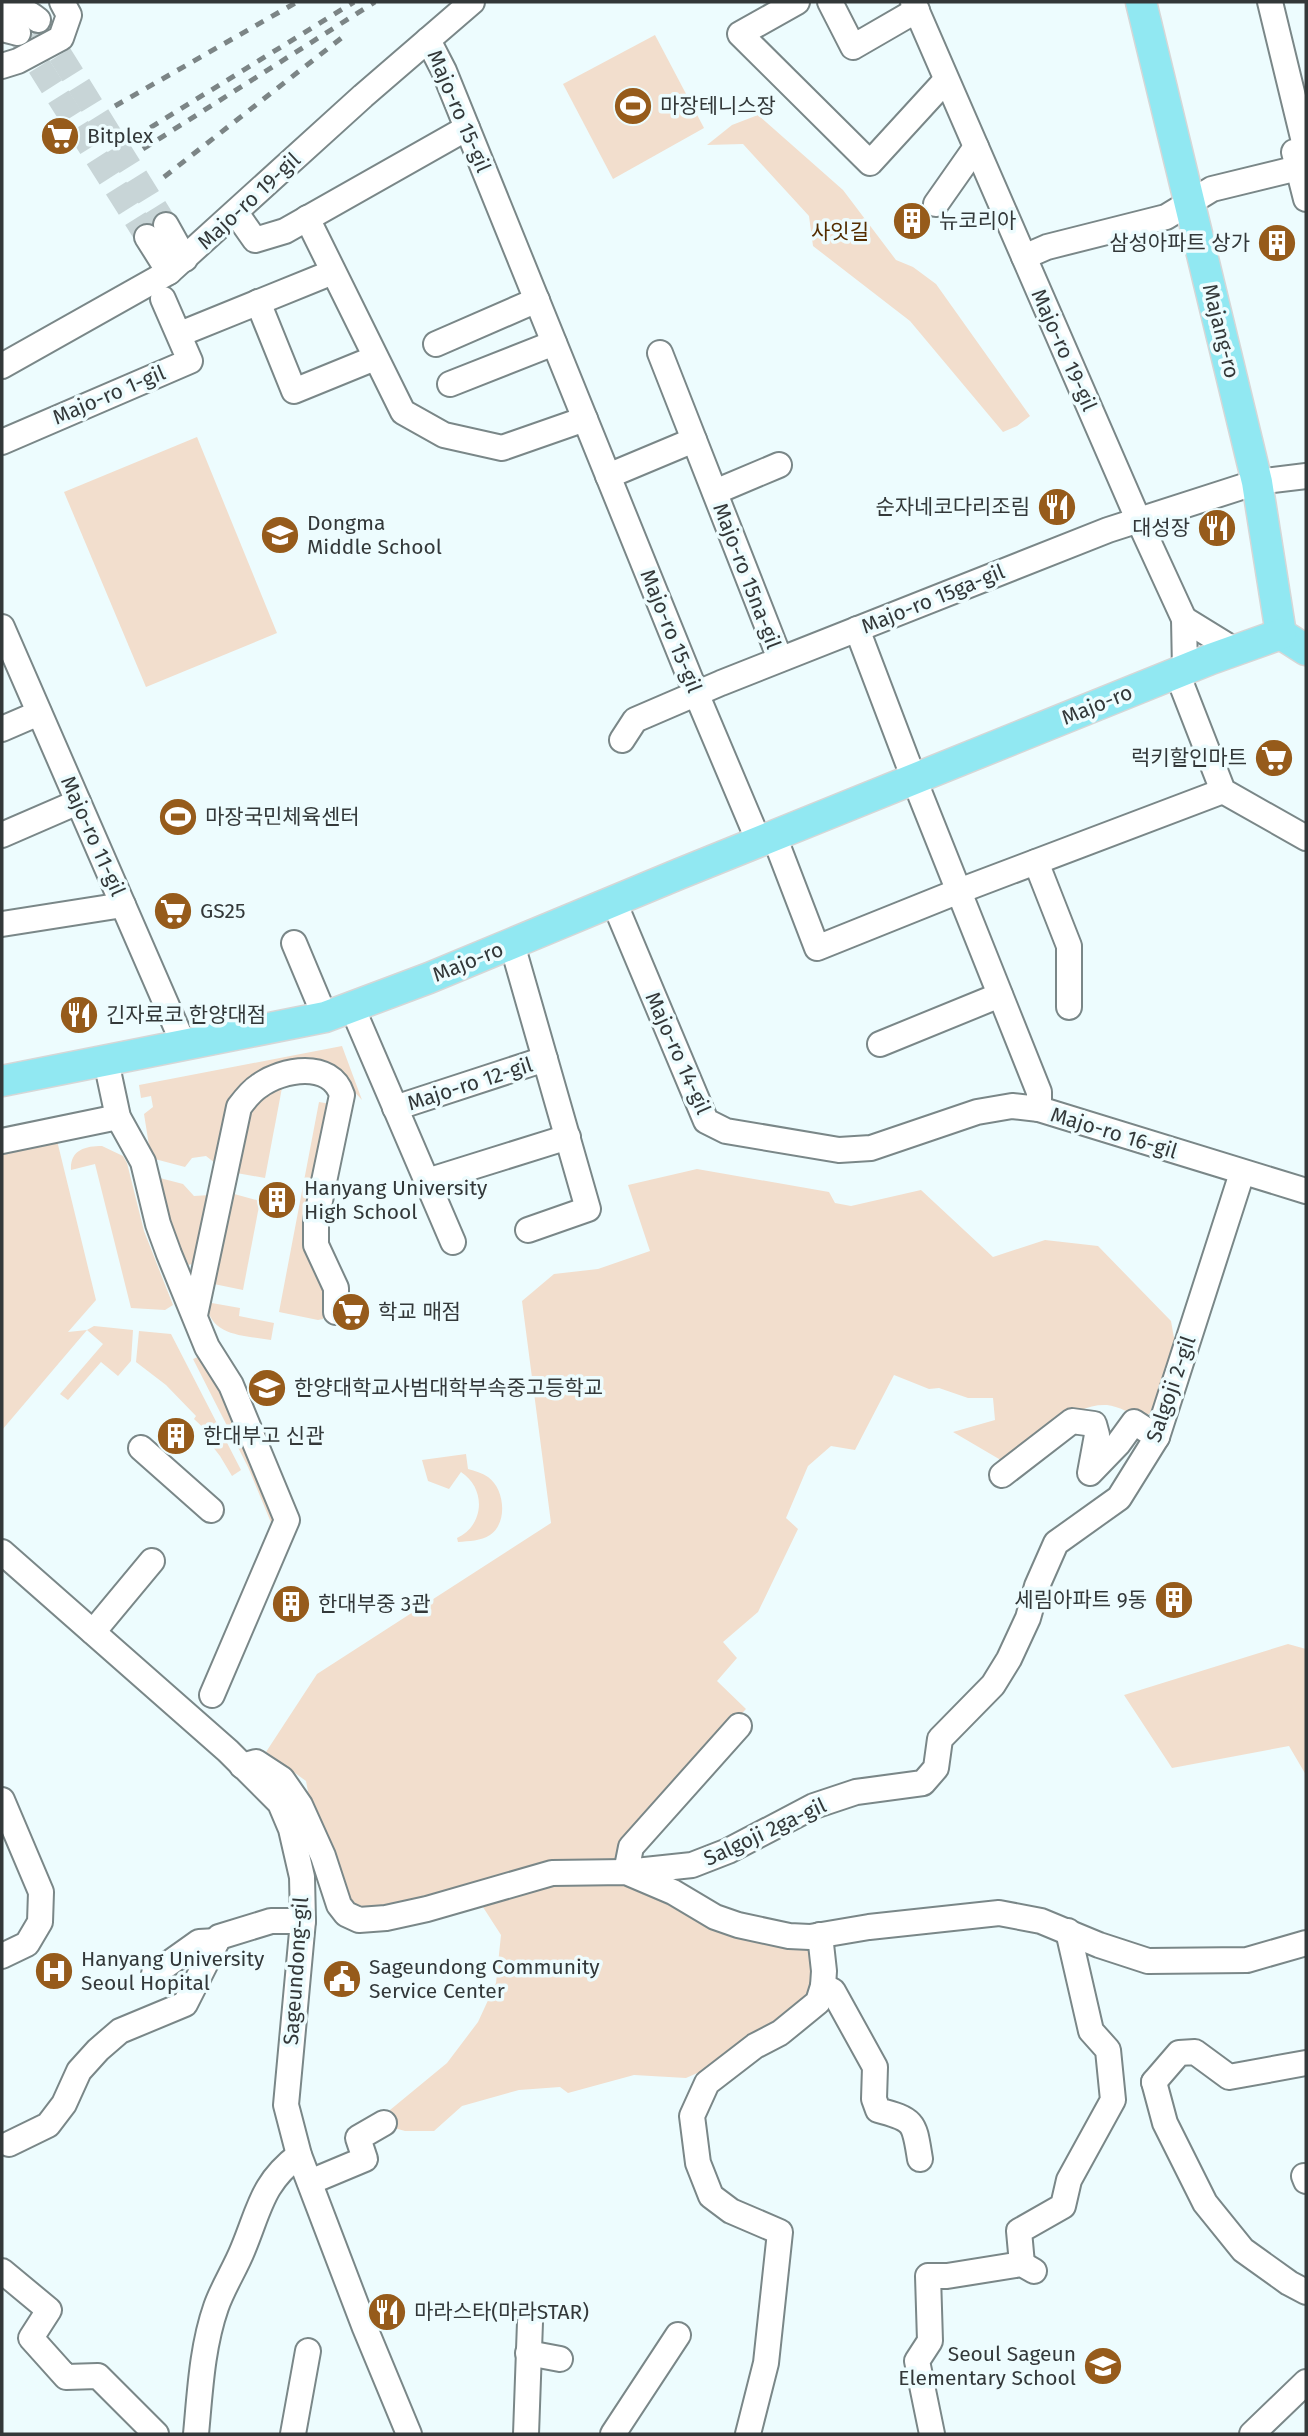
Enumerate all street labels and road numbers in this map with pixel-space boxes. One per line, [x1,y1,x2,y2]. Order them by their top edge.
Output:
street label: Majo-ro 15-gil [422,46,496,176]
street label: Majo-ro 19-gil [192,147,306,255]
street label: Majang-ro [1197,281,1245,381]
street label: Majo-ro 19-gil [1025,285,1103,415]
street label: Majo-ro 1-gil [49,360,169,430]
street label: Majo-ro 15na-gil [707,499,787,653]
street label: Majo-ro 15ga-gil [858,558,1008,640]
street label: Majo-ro 15-gil [634,566,708,696]
street label: Majo-ro [1058,679,1136,731]
street label: Majo-ro 11-gil [55,772,131,900]
street label: Majo-ro [429,936,507,988]
street label: Majo-ro 14-gil [639,988,717,1118]
street label: Majo-ro 12-gil [404,1051,536,1117]
street label: Majo-ro 16-gil [1047,1101,1181,1165]
street label: Salgoji 2-gil [1141,1332,1201,1446]
street label: Salgoji 2ga-gil [700,1792,830,1872]
street label: Sageundong-gil [278,1896,314,2046]

